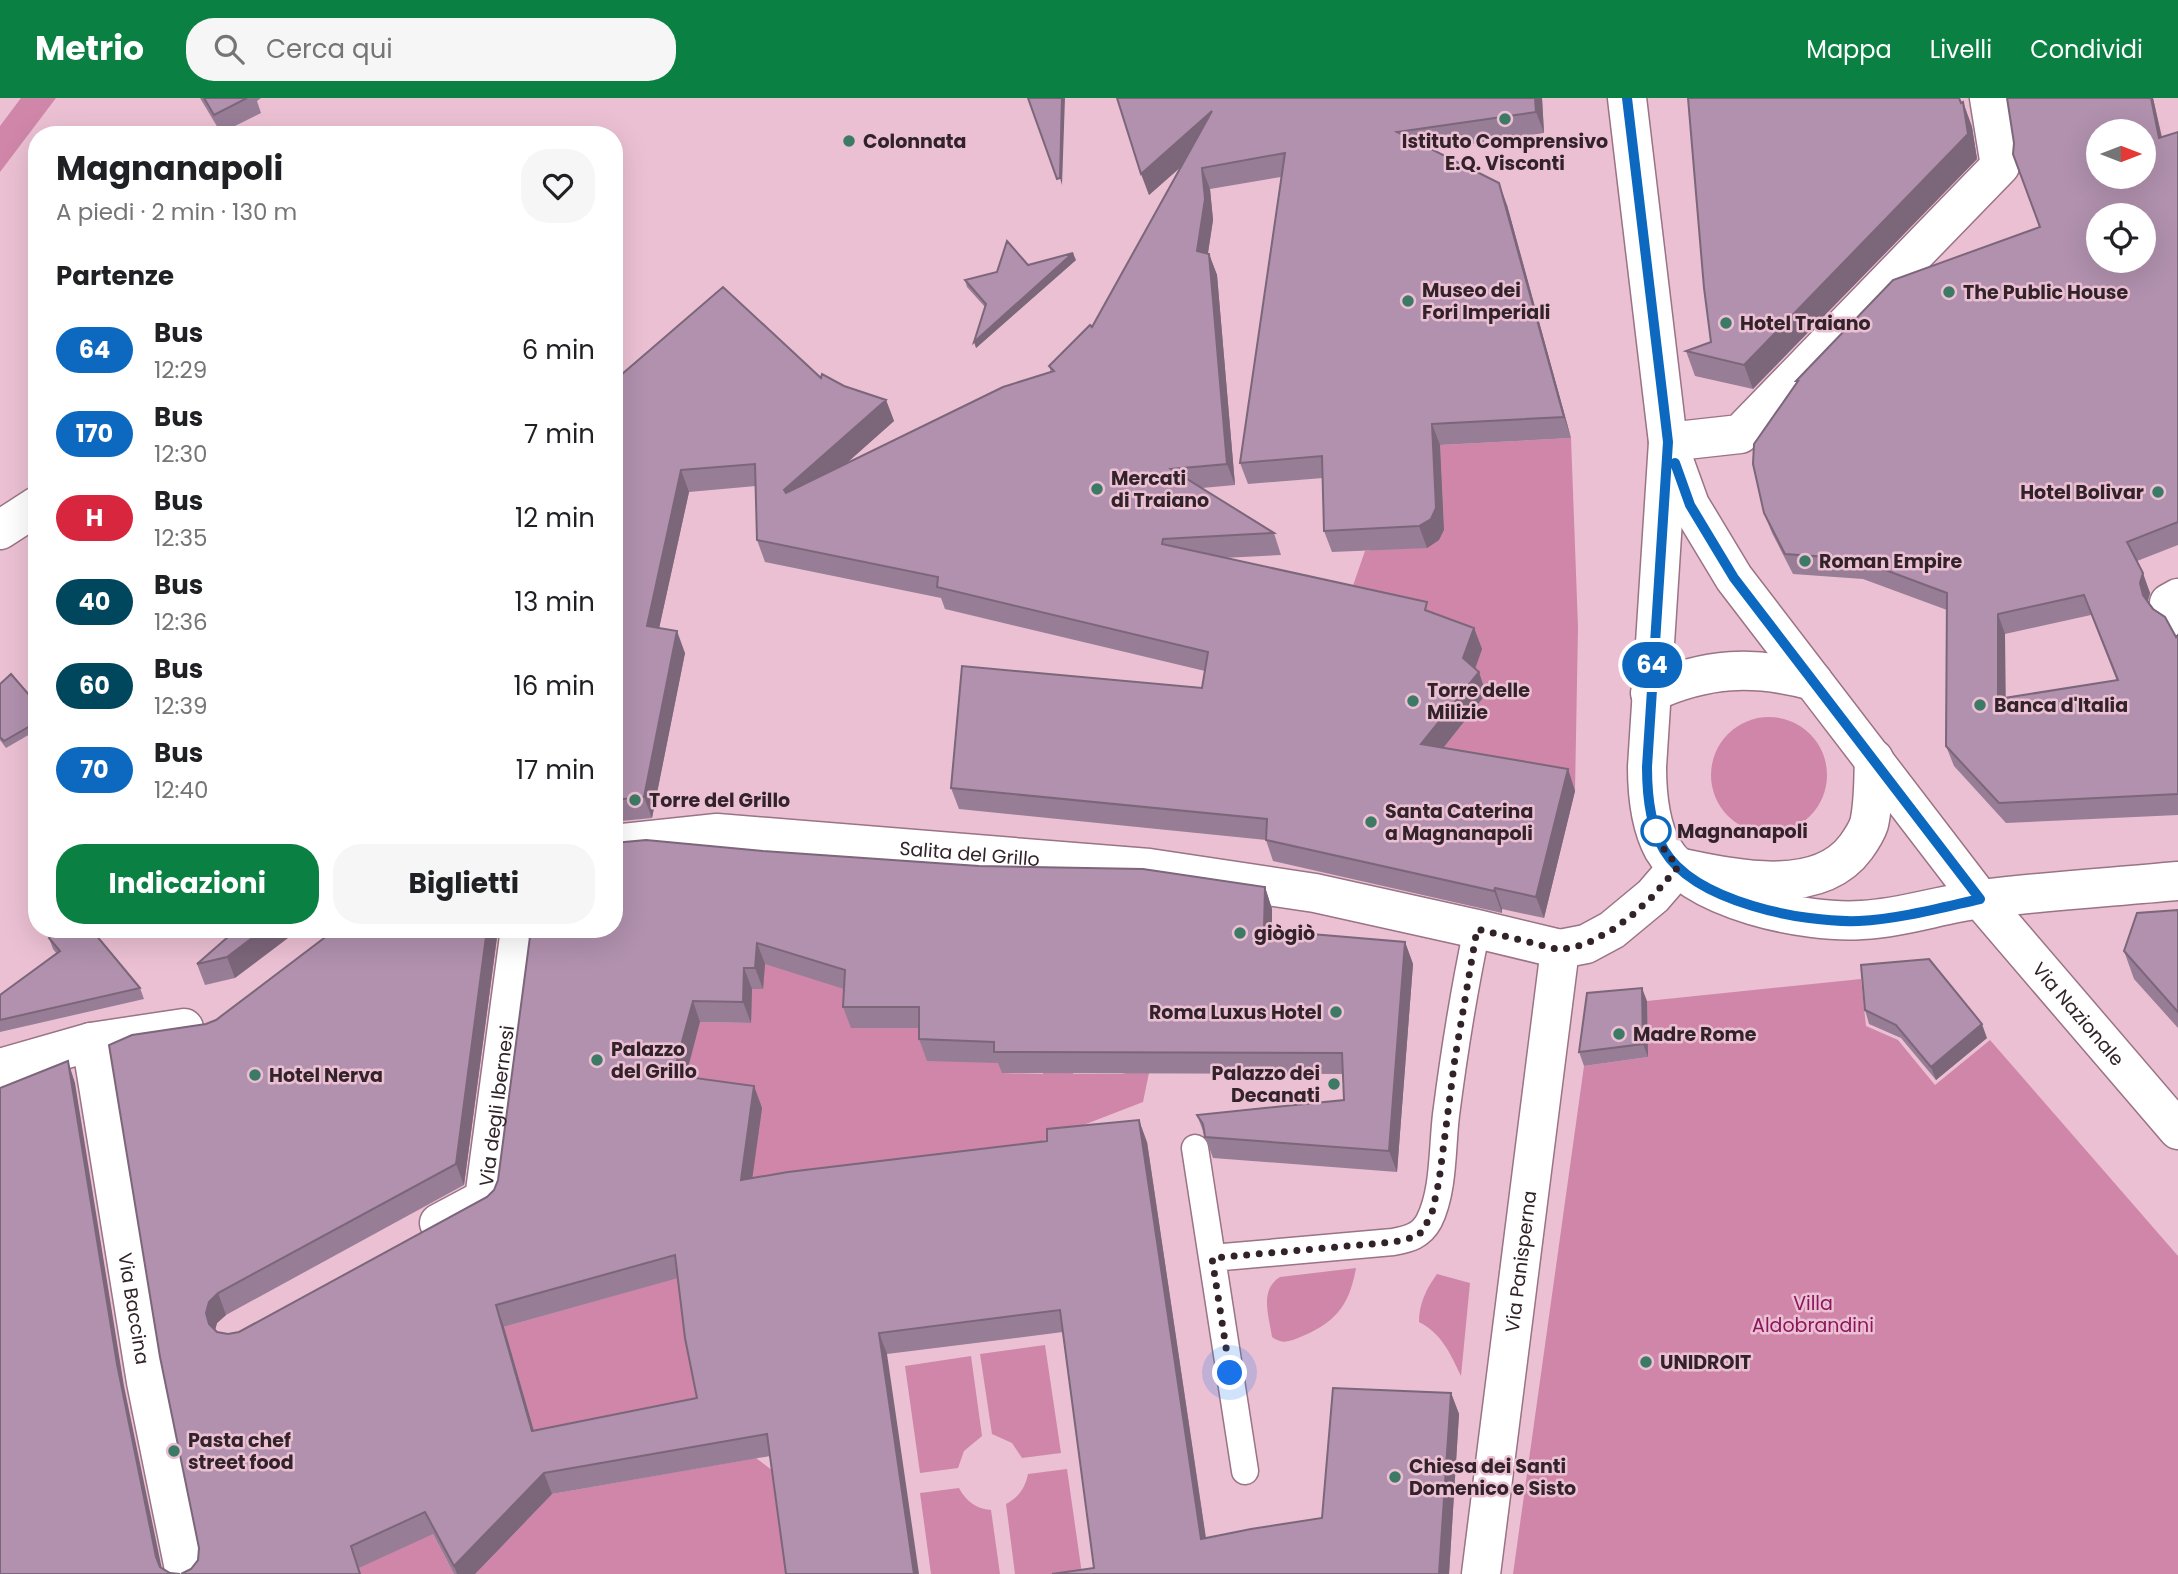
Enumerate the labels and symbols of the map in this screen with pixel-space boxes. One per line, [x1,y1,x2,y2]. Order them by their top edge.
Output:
marker: Istituto Comprensivo E.Q. Visconti [1497,111,1513,127]
north arrow [2086,119,2156,189]
place label: Colonnata [863,128,966,155]
place label: Istituto Comprensivo E.Q. Visconti [1402,128,1608,177]
marker: Colonnata [841,133,857,149]
place label: Museo dei Fori Imperiali [1422,277,1550,326]
place label: The Public House [1963,279,2128,306]
marker: The Public House [1941,284,1957,300]
marker: Museo dei Fori Imperiali [1400,293,1416,309]
place label: Hotel Traiano [1740,310,1871,337]
marker: Hotel Traiano [1718,315,1734,331]
place label: Mercati di Traiano [1111,465,1209,514]
place label: Hotel Bolivar [2020,479,2144,506]
marker: Mercati di Traiano [1089,481,1105,497]
marker: Hotel Bolivar [2150,484,2166,500]
place label: Roman Empire [1819,548,1962,575]
marker: Roman Empire [1797,553,1813,569]
line badge: 64 [1620,642,1684,688]
place label: Torre delle Milizie [1427,677,1530,726]
place label: Banca d'Italia [1994,692,2128,719]
marker: Torre delle Milizie [1405,693,1421,709]
marker: Banca d'Italia [1972,697,1988,713]
place label: Torre del Grillo [649,787,790,814]
marker: Torre del Grillo [627,792,643,808]
place label: Santa Caterina a Magnanapoli [1385,798,1533,847]
marker: Santa Caterina a Magnanapoli [1363,814,1379,830]
marker: Magnanapoli [1641,816,1671,846]
place label: Magnanapoli [1677,818,1808,845]
street label: Salita del Grillo [898,834,1041,873]
place label: giògiò [1254,920,1315,947]
marker: giògiò [1232,925,1248,941]
street label: Via Nazionale [2026,956,2131,1072]
place label: Roma Luxus Hotel [1149,999,1322,1026]
marker: Roma Luxus Hotel [1328,1004,1344,1020]
place label: Madre Rome [1633,1021,1757,1048]
street label: Via degli Ibernesi [472,1024,521,1188]
marker: Madre Rome [1611,1026,1627,1042]
place label: Palazzo del Grillo [611,1036,697,1085]
marker: Palazzo del Grillo [589,1052,605,1068]
place label: Palazzo dei Decanati [1212,1060,1320,1109]
place label: Hotel Nerva [269,1062,383,1089]
marker: Hotel Nerva [247,1067,263,1083]
marker: Palazzo dei Decanati [1326,1076,1342,1092]
street label: Via Panisperna [1498,1189,1543,1334]
street label: Via Baccina [112,1251,156,1366]
park label: Villa Aldobrandini [1752,1290,1874,1339]
place label: UNIDROIT [1660,1349,1751,1376]
marker: UNIDROIT [1638,1354,1654,1370]
your location [1212,1355,1247,1390]
place label: Pasta chef street food [188,1427,294,1476]
marker: Pasta chef street food [166,1443,182,1459]
place label: Chiesa dei Santi Domenico e Sisto [1409,1453,1576,1502]
marker: Chiesa dei Santi Domenico e Sisto [1387,1469,1403,1485]

